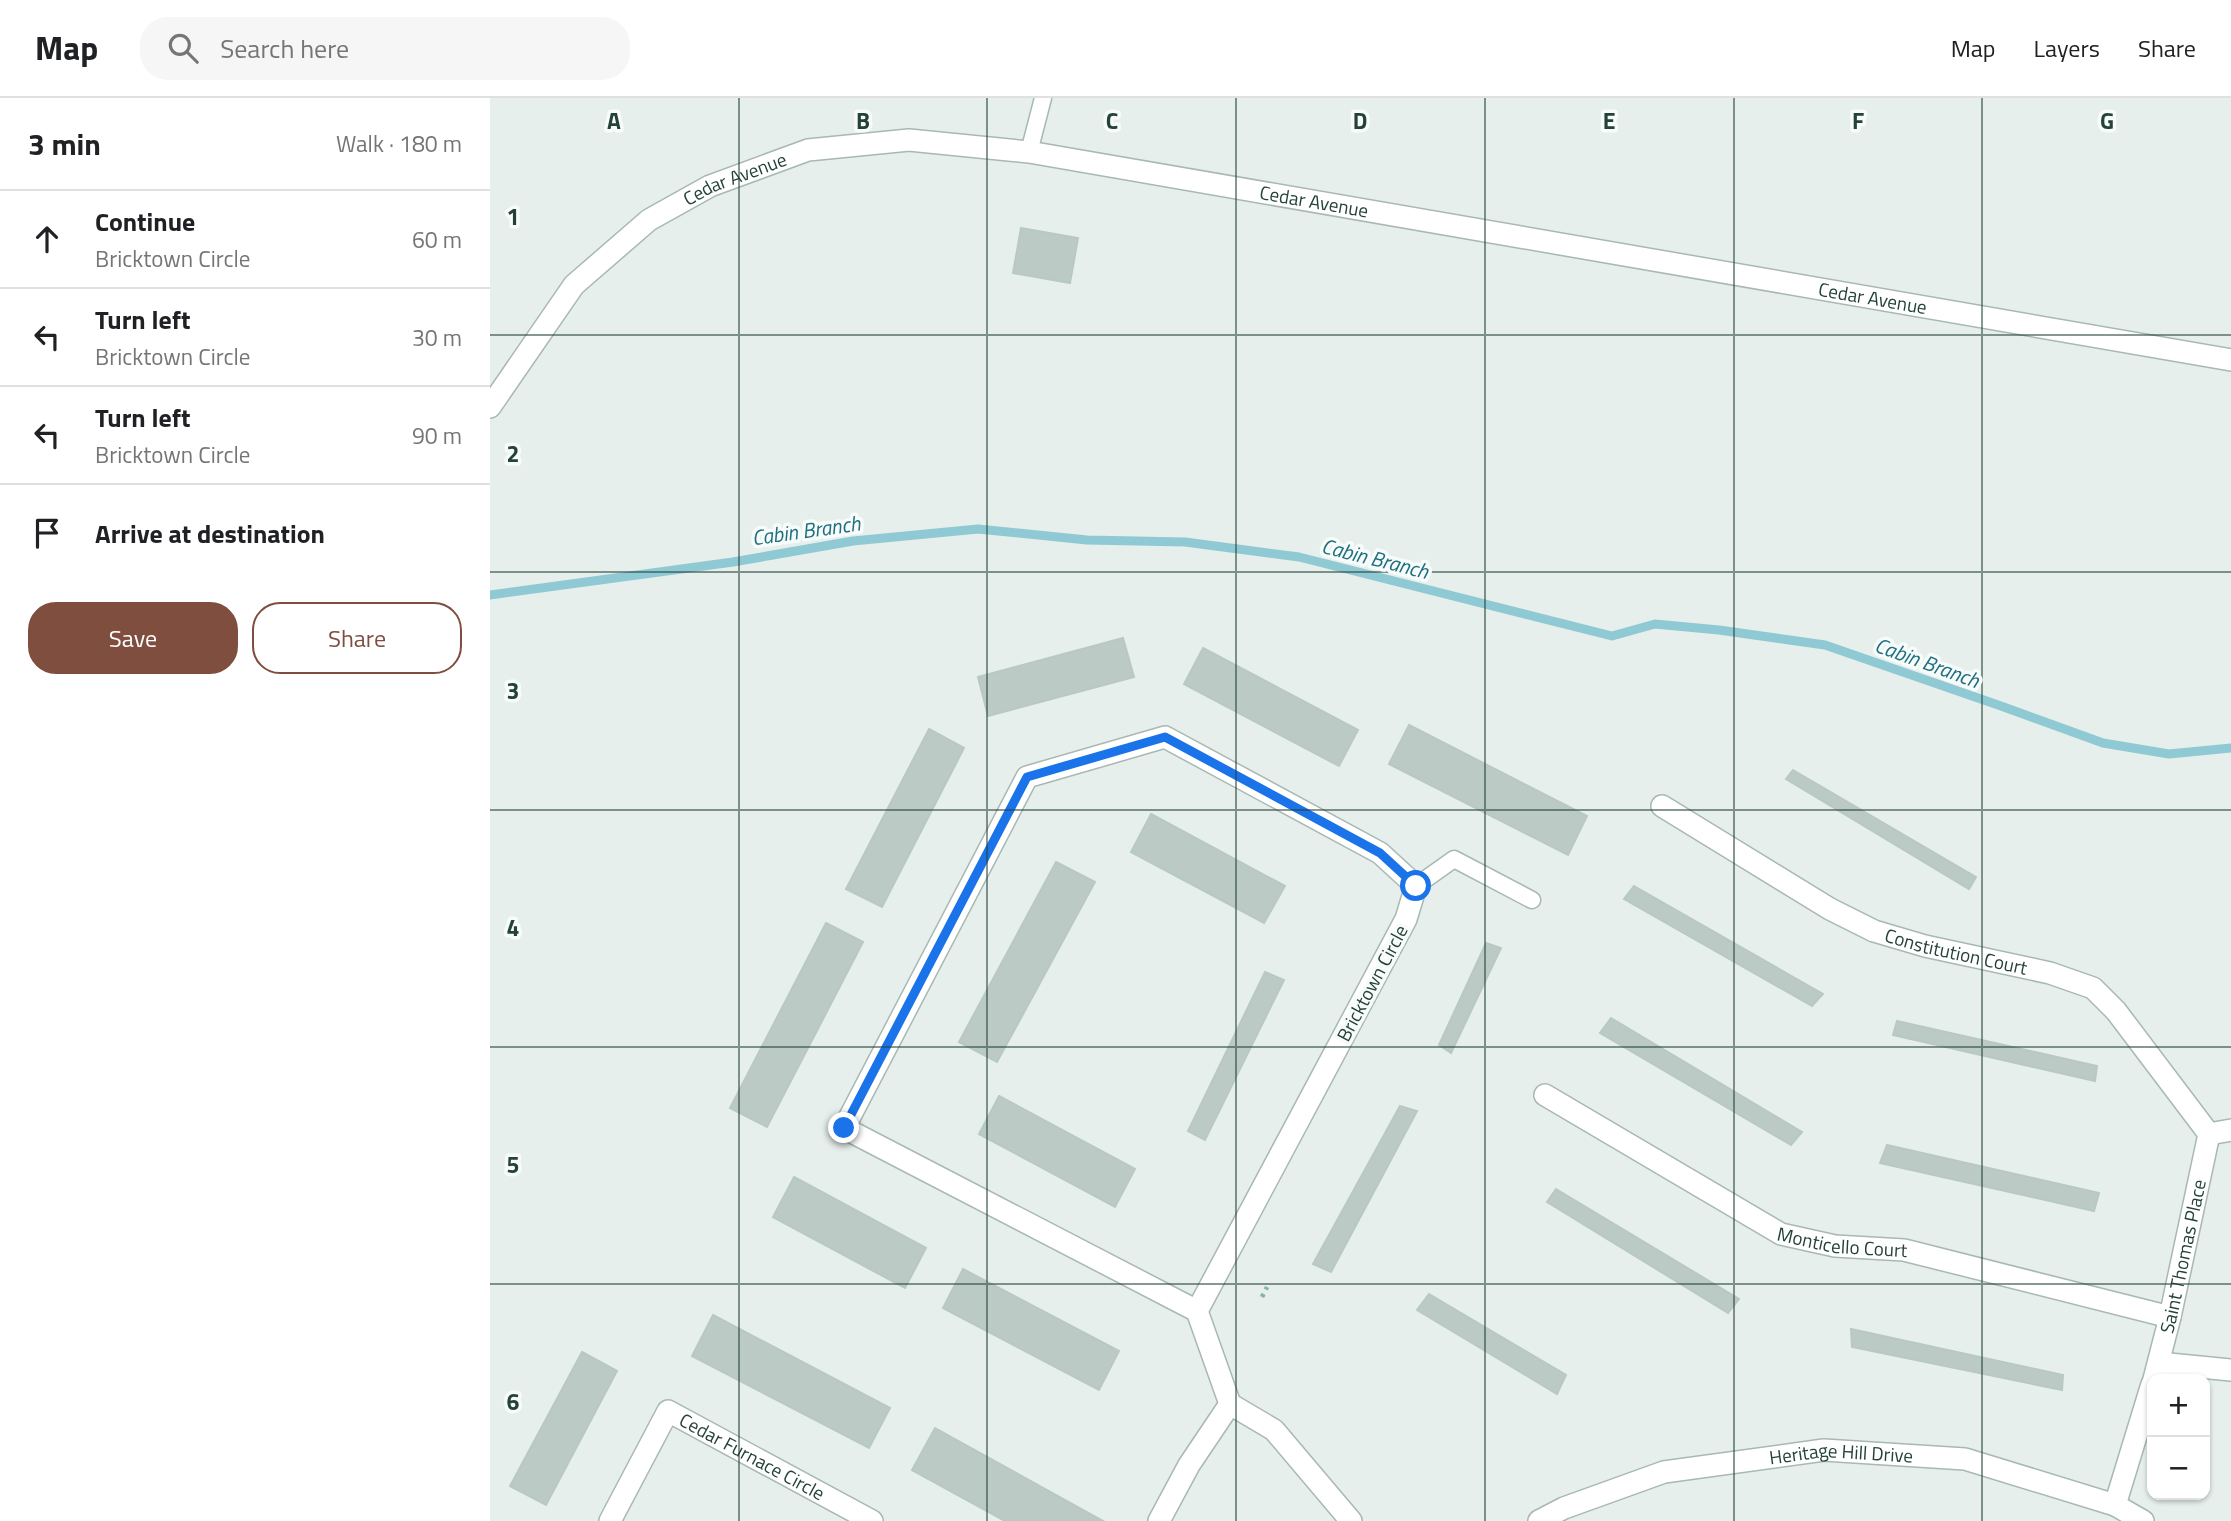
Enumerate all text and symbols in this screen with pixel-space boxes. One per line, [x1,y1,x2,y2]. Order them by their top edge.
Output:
search box [140,17,630,80]
text: Map [35,23,98,73]
icon: search [164,29,202,67]
text: Search here [220,29,349,68]
text: Map [1951,30,1996,66]
text: Layers [2034,30,2100,66]
text: Share [2138,30,2196,66]
text: A [607,103,621,138]
text: B [856,103,870,138]
text: C [1106,103,1118,138]
text: D [1353,103,1367,138]
text: E [1603,103,1615,138]
text: F [1852,103,1864,138]
text: G [2100,103,2114,138]
text: 3 min [28,121,101,167]
text: Walk · 180 m [336,126,462,161]
street label: Cedar Avenue [677,144,790,212]
street label: Cedar Avenue [1258,177,1371,224]
text: 1 [507,199,519,234]
text: Continue [95,202,195,241]
icon: ahead [28,220,66,258]
text: 60 m [412,222,462,257]
text: Bricktown Circle [95,241,250,276]
street label: Cedar Avenue [1816,274,1929,321]
text: Turn left [95,300,190,339]
icon: left [28,318,66,356]
text: 30 m [412,320,462,355]
text: Bricktown Circle [95,339,250,374]
text: Turn left [95,398,190,437]
icon: left [28,416,66,454]
text: 90 m [412,418,462,453]
text: 2 [507,436,519,471]
text: Bricktown Circle [95,437,250,472]
water label: Cabin Branch [750,506,863,553]
icon: arrive [28,514,66,552]
text: Arrive at destination [95,514,325,553]
water label: Cabin Branch [1318,529,1433,587]
button: Save [28,602,238,674]
button: Share [252,602,462,674]
water label: Cabin Branch [1871,628,1985,696]
text: 3 [507,673,519,708]
route start [1400,870,1431,901]
text: 4 [507,910,519,945]
street label: Bricktown Circle [1329,919,1415,1046]
street label: Constitution Court [1881,920,2031,982]
route end [828,1112,859,1143]
text: 5 [507,1147,519,1182]
street label: Saint Thomas Place [2151,1177,2213,1336]
street label: Monticello Court [1775,1219,1908,1264]
map controls [2147,1374,2210,1500]
button: + [2147,1374,2210,1437]
text: 6 [507,1384,520,1419]
street label: Cedar Furnace Circle [675,1405,830,1507]
street label: Heritage Hill Drive [1767,1435,1914,1471]
button: − [2147,1437,2210,1500]

